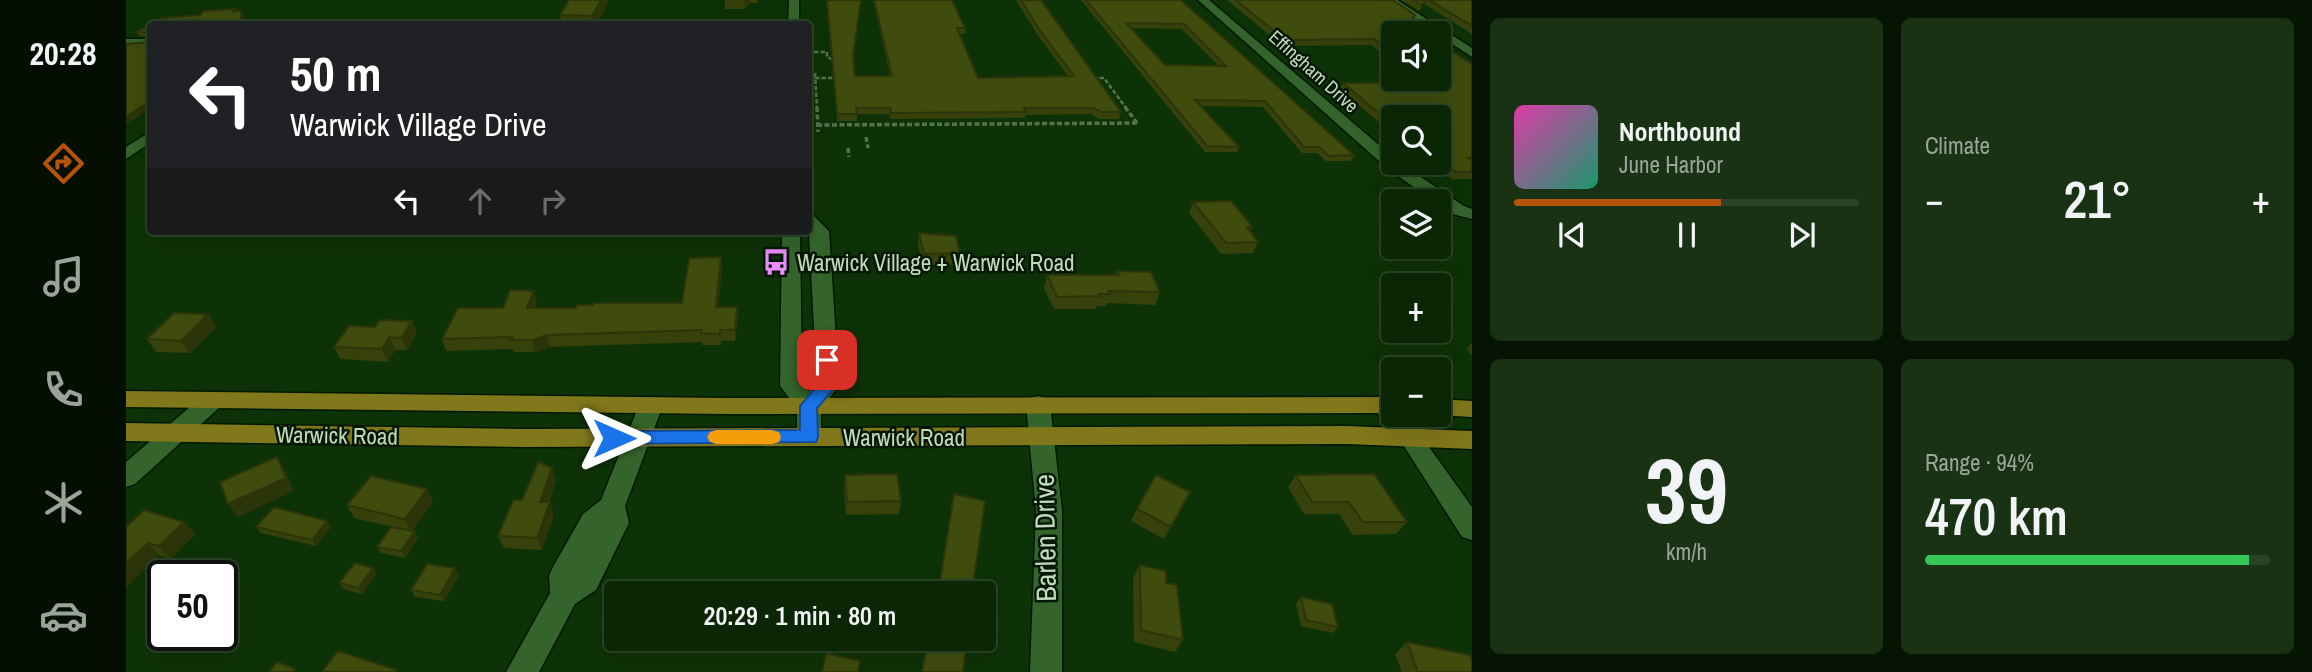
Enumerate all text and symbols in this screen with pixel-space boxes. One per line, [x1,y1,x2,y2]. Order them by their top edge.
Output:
map controls [1381,21,1451,427]
button: sound [1381,21,1451,91]
street label: Effingham Drive [1264,24,1364,118]
text: 20:28 [29,32,97,75]
text: 50 m [290,40,382,106]
icon: left [175,49,266,140]
text: Warwick Village Drive [290,103,547,146]
button: search [1381,105,1451,175]
text: Northbound [1619,114,1741,149]
text: Climate [1925,130,1990,161]
icon: directions [39,139,88,188]
text: June Harbor [1619,149,1723,180]
text: 21° [2063,164,2132,234]
text: − [1925,174,1943,225]
text: + [2252,174,2270,225]
icon: left [388,182,426,220]
icon: ahead [461,182,499,220]
icon: right [534,182,572,220]
button: layers [1381,189,1451,259]
icon: previous [1553,216,1591,254]
icon: pause [1668,216,1706,254]
icon: next [1783,216,1821,254]
bus stop icon: Warwick Village + Warwick Road [761,247,791,277]
place label: Warwick Village + Warwick Road [797,247,1075,278]
icon: music [39,252,88,301]
button: + [1381,273,1451,343]
pin [797,330,857,390]
icon: arrive [808,341,846,379]
button: − [1381,357,1451,427]
icon: phone [39,365,88,414]
position arrow [577,401,651,475]
street label: Warwick Road [276,418,398,452]
street label: Warwick Road [843,422,965,453]
text: 39 [1645,429,1728,551]
text: Range · 94% [1925,447,2034,478]
street label: Barlen Drive [1025,474,1065,602]
icon: climate [39,478,88,527]
text: 470 km [1925,481,2068,551]
text: km/h [1666,536,1707,567]
speed limit sign: 50 [147,560,238,651]
icon: car [39,591,88,640]
text: 20:29 · 1 min · 80 m [704,598,896,633]

